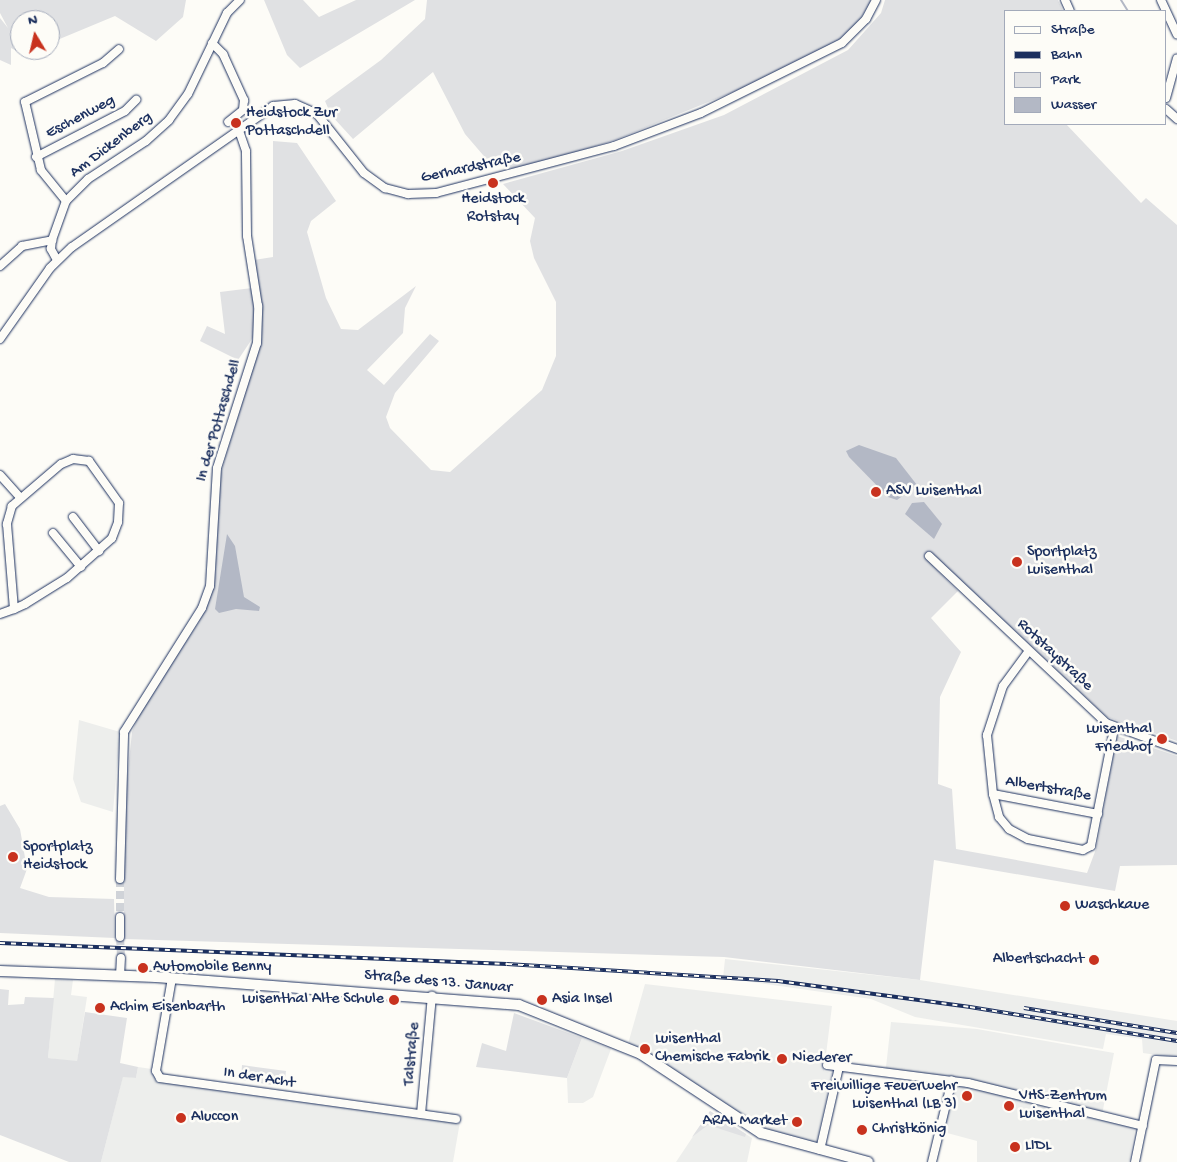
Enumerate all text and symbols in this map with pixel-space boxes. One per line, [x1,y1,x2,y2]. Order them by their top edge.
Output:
north arrow [10,10,60,60]
legend [1004,10,1167,125]
text: N [27,12,39,30]
text: Straße [1051,21,1095,39]
text: Bahn [1051,46,1082,64]
text: Park [1051,71,1080,89]
street label: Eschenweg [43,92,119,144]
text: Wasser [1051,96,1096,114]
place label: Heidstock Zur Pottaschdell [246,104,337,142]
street label: Am Dickenberg [67,109,157,183]
marker: Heidstock Zur Pottaschdell [230,117,242,129]
street label: Gerhardstraße [419,149,523,189]
marker: Heidstock Rotstay [487,177,499,189]
place label: Heidstock Rotstay [461,190,525,228]
street label: In der Pottaschdell [193,358,247,484]
place label: ASV Luisenthal [886,482,982,502]
marker: ASV Luisenthal [870,486,882,498]
place label: Sportplatz Luisenthal [1027,543,1097,581]
marker: Sportplatz Luisenthal [1011,556,1023,568]
street label: Rotstaystraße [1012,616,1096,696]
place label: Luisenthal Friedhof [1086,720,1152,758]
marker: Luisenthal Friedhof [1156,733,1168,745]
street label: Albertstraße [1004,773,1092,807]
place label: Sportplatz Heidstock [23,838,93,876]
marker: Sportplatz Heidstock [7,851,19,863]
place label: Waschkaue [1075,896,1149,916]
marker: Waschkaue [1059,900,1071,912]
place label: Albertschacht [993,950,1084,970]
marker: Albertschacht [1088,954,1100,966]
place label: Automobile Benny [153,958,271,978]
marker: Automobile Benny [137,962,149,974]
street label: Straße des 13. Januar [363,967,513,999]
place label: Luisenthal Alte Schule [242,990,384,1010]
place label: Asia Insel [552,990,613,1010]
marker: Luisenthal Alte Schule [388,994,400,1006]
marker: Asia Insel [536,994,548,1006]
place label: Achim Eisenbarth [110,998,225,1018]
marker: Achim Eisenbarth [94,1002,106,1014]
street label: Talstraße [401,1022,425,1086]
place label: Luisenthal Chemische Fabrik [655,1030,769,1068]
marker: Luisenthal Chemische Fabrik [639,1043,651,1055]
place label: Niederer [792,1049,851,1069]
marker: Niederer [776,1053,788,1065]
street label: In der Acht [222,1064,296,1094]
place label: Freiwillige Feuerwehr Luisenthal (LB 3) [811,1077,957,1115]
place label: VHS-Zentrum Luisenthal [1019,1087,1107,1125]
marker: Freiwillige Feuerwehr Luisenthal (LB 3) [961,1090,973,1102]
marker: VHS-Zentrum Luisenthal [1003,1100,1015,1112]
place label: Aluccon [191,1108,238,1128]
marker: Aluccon [175,1112,187,1124]
place label: ARAL Market [703,1112,787,1132]
marker: ARAL Market [791,1116,803,1128]
place label: Christkönig [872,1120,946,1140]
marker: Christkönig [856,1124,868,1136]
place label: LIDL [1025,1137,1051,1157]
marker: LIDL [1009,1141,1021,1153]

